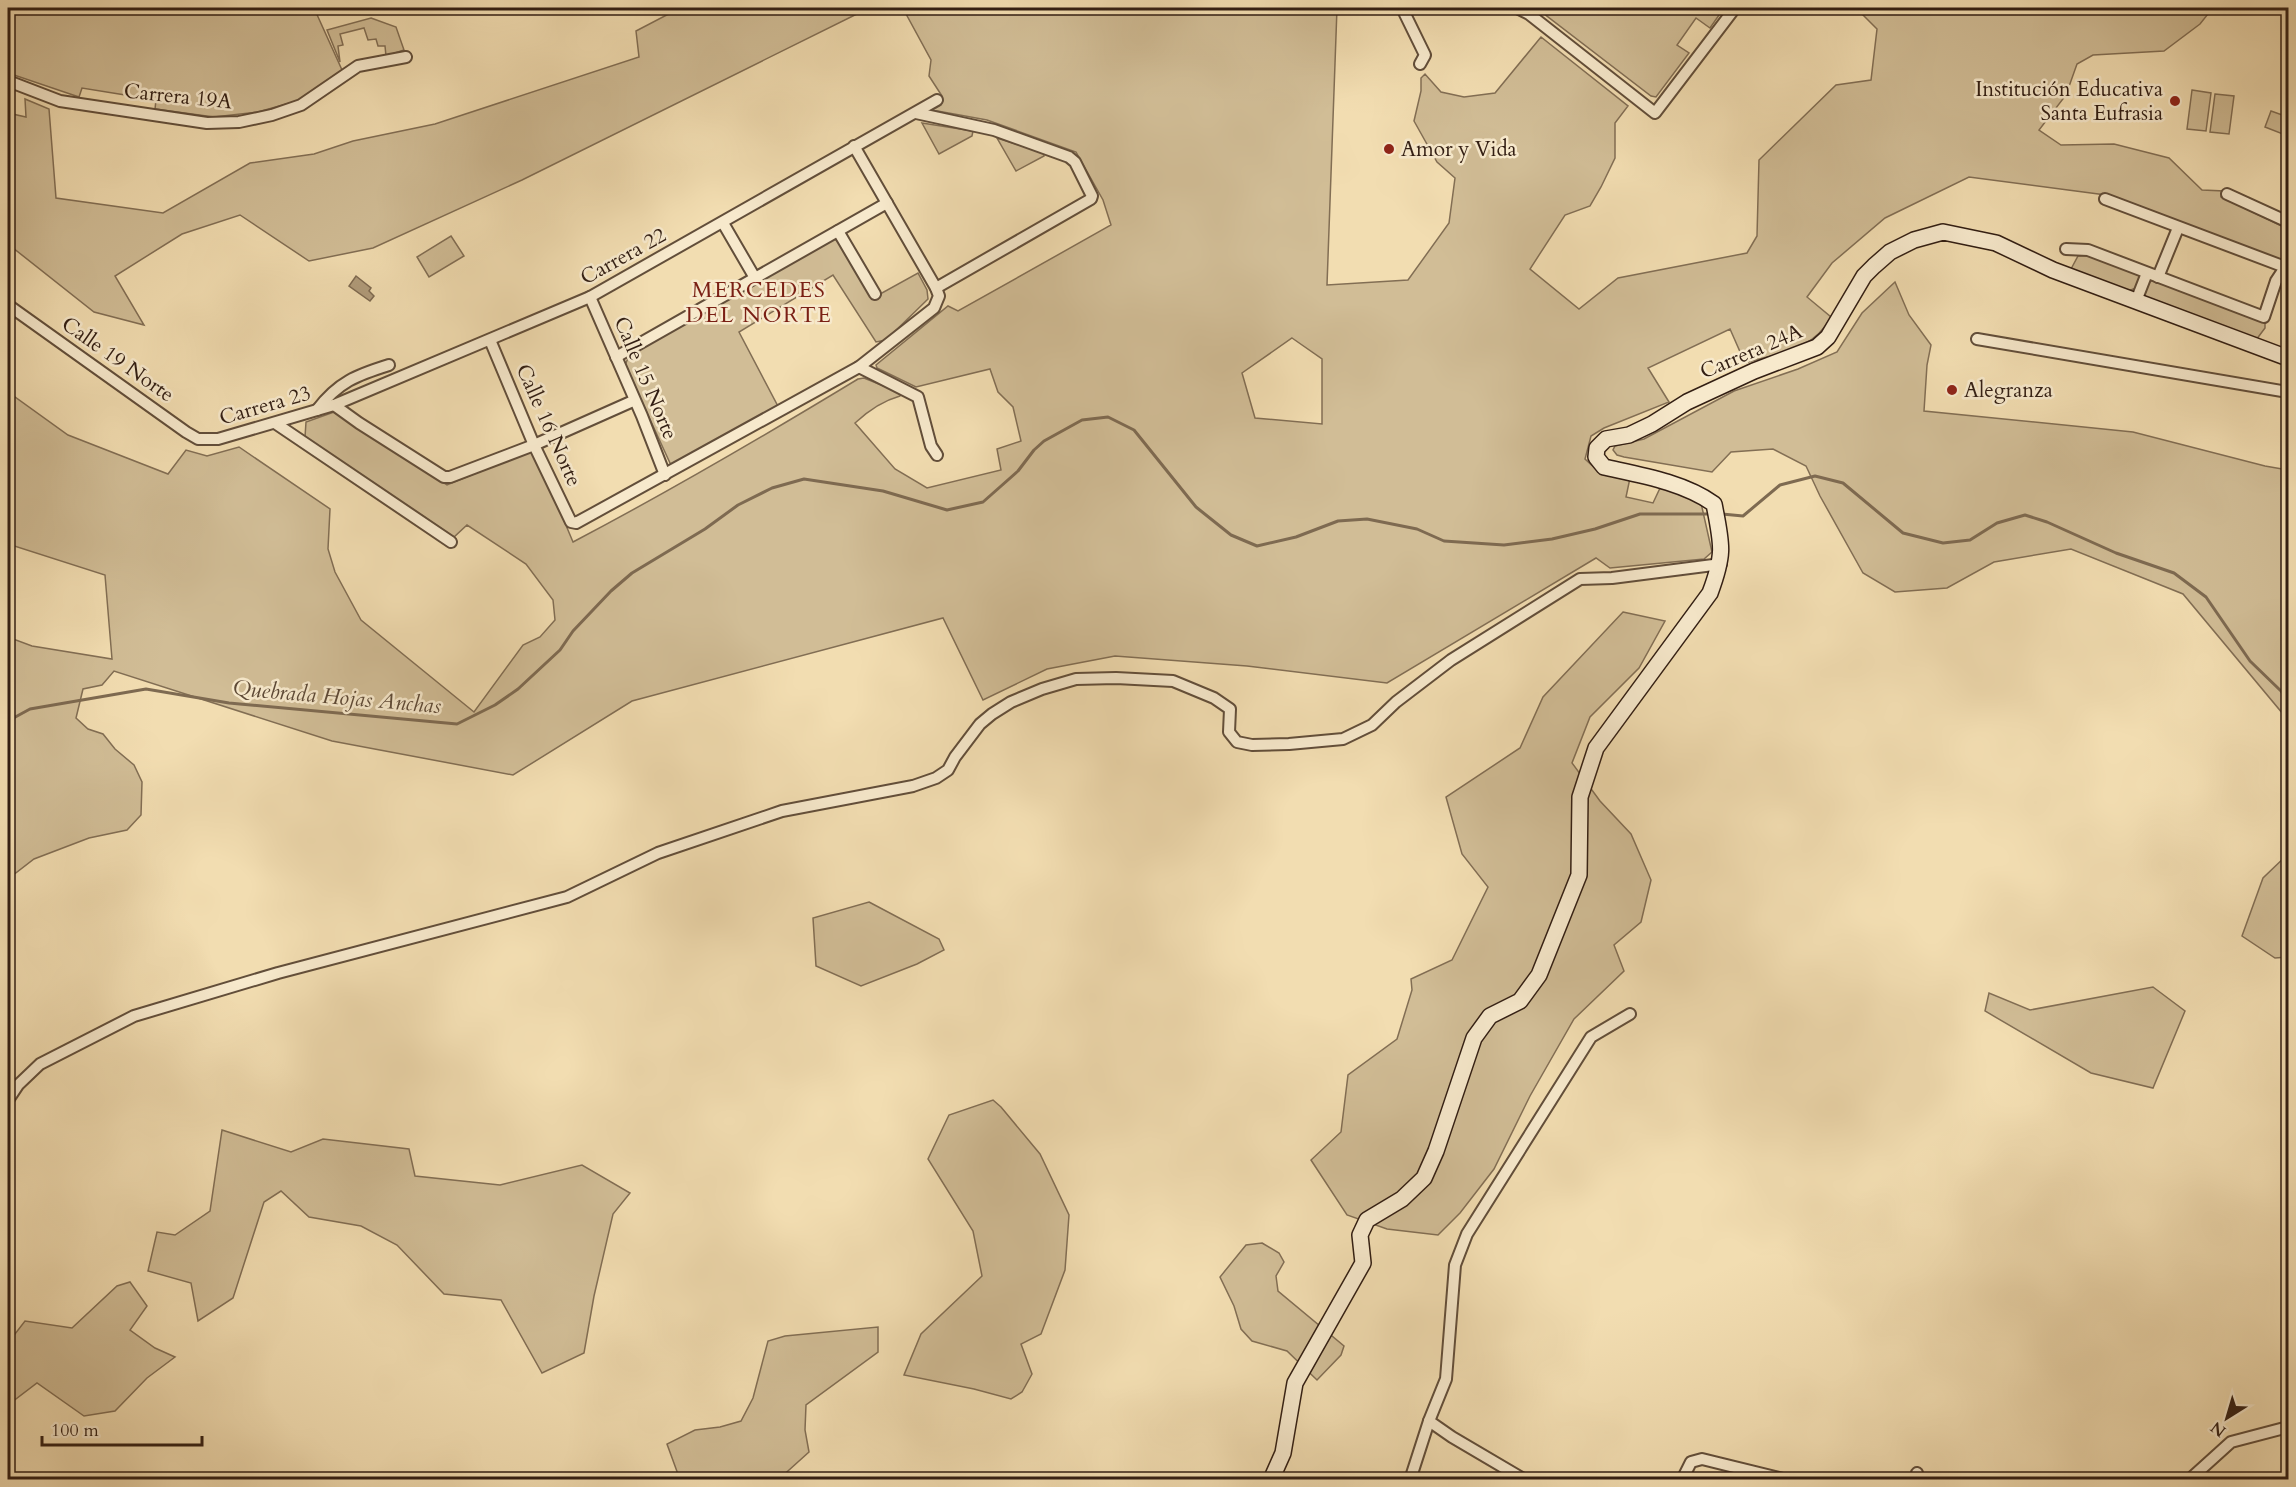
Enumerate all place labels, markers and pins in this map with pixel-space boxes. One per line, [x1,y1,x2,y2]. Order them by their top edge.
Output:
place label: Institución Educativa Santa Eufrasia [1975,75,2163,128]
marker: Institución Educativa Santa Eufrasia [2168,94,2182,108]
place label: Amor y Vida [1401,135,1517,164]
marker: Amor y Vida [1382,142,1396,156]
place label: Alegranza [1964,376,2053,405]
marker: Alegranza [1945,383,1959,397]

